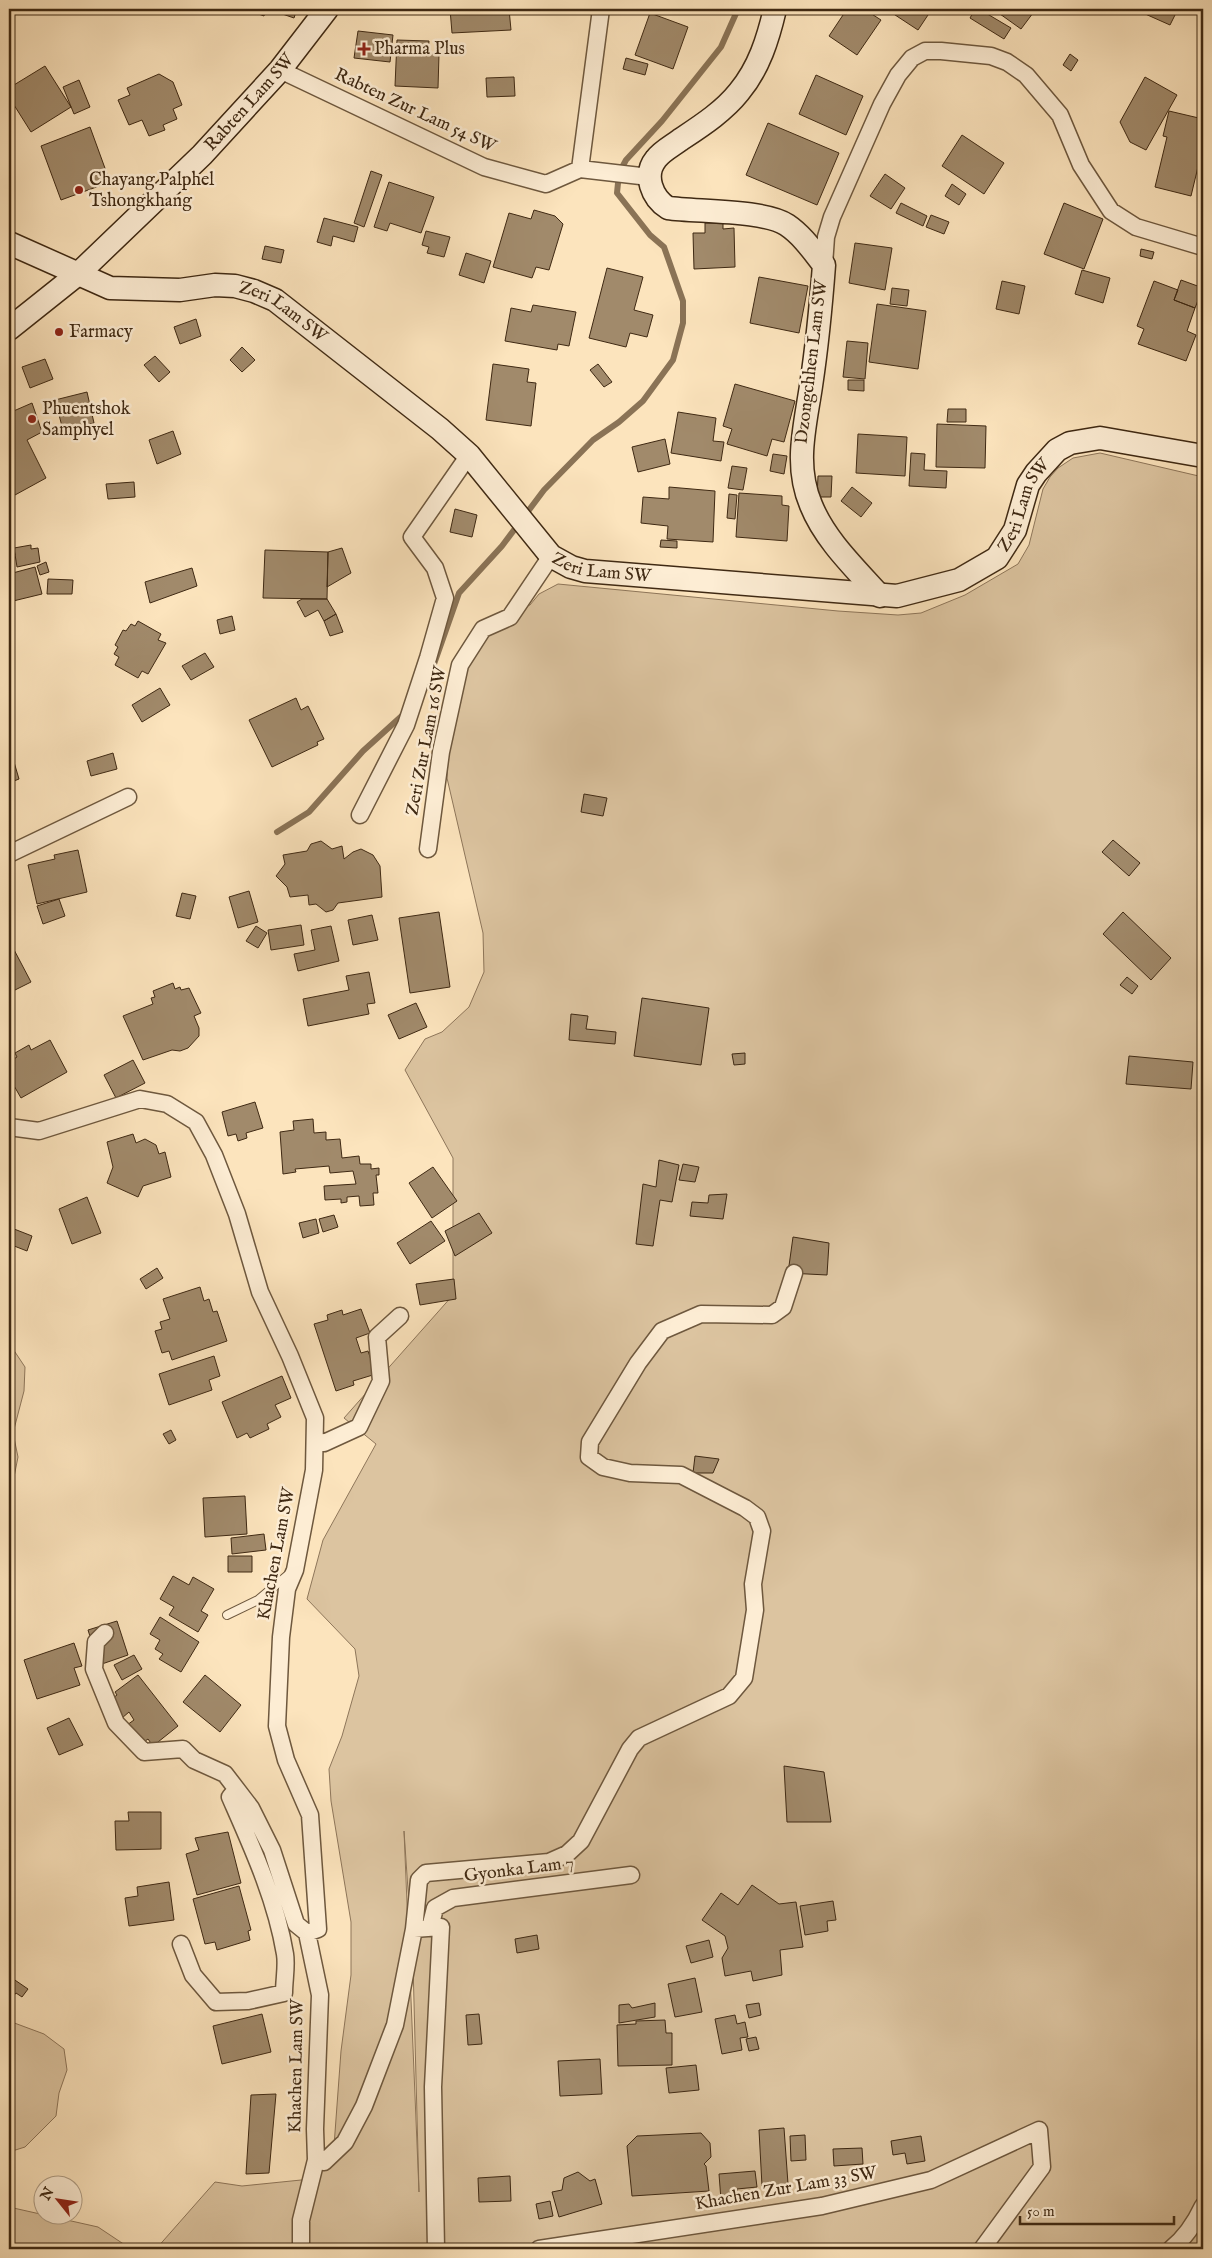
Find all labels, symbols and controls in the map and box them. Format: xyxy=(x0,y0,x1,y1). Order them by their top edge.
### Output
place label: Pharma Plus xyxy=(374,38,465,61)
marker: Pharma Plus xyxy=(358,43,370,55)
street label: Rabten Lam SW xyxy=(200,49,300,156)
street label: Rabten Zur Lam 54 SW xyxy=(331,63,500,159)
place label: Chayang Palphel Tshongkhang xyxy=(89,169,214,213)
marker: Chayang Palphel Tshongkhang xyxy=(73,184,85,196)
street label: Zeri Lam SW xyxy=(236,276,332,348)
street label: Dzongchhen Lam SW xyxy=(791,278,834,445)
place label: Farmacy xyxy=(69,321,133,344)
marker: Farmacy xyxy=(53,326,65,338)
place label: Phuentshok Samphyel xyxy=(42,398,131,442)
marker: Phuentshok Samphyel xyxy=(26,413,38,425)
street label: Zeri Lam SW xyxy=(992,453,1056,557)
street label: Zeri Lam SW xyxy=(548,547,653,588)
street label: Zeri Zur Lam 16 SW xyxy=(401,663,453,818)
street label: Khachen Lam SW xyxy=(253,1485,301,1622)
street label: Gyonka Lam 7 xyxy=(463,1852,575,1888)
street label: Khachen Lam SW xyxy=(284,1998,310,2133)
street label: Khachen Zur Lam 33 SW xyxy=(693,2162,879,2216)
north arrow xyxy=(32,2176,82,2226)
text: N xyxy=(36,2184,58,2205)
scale bar xyxy=(1020,2193,1173,2225)
text: 50 m xyxy=(1027,2202,1055,2221)

